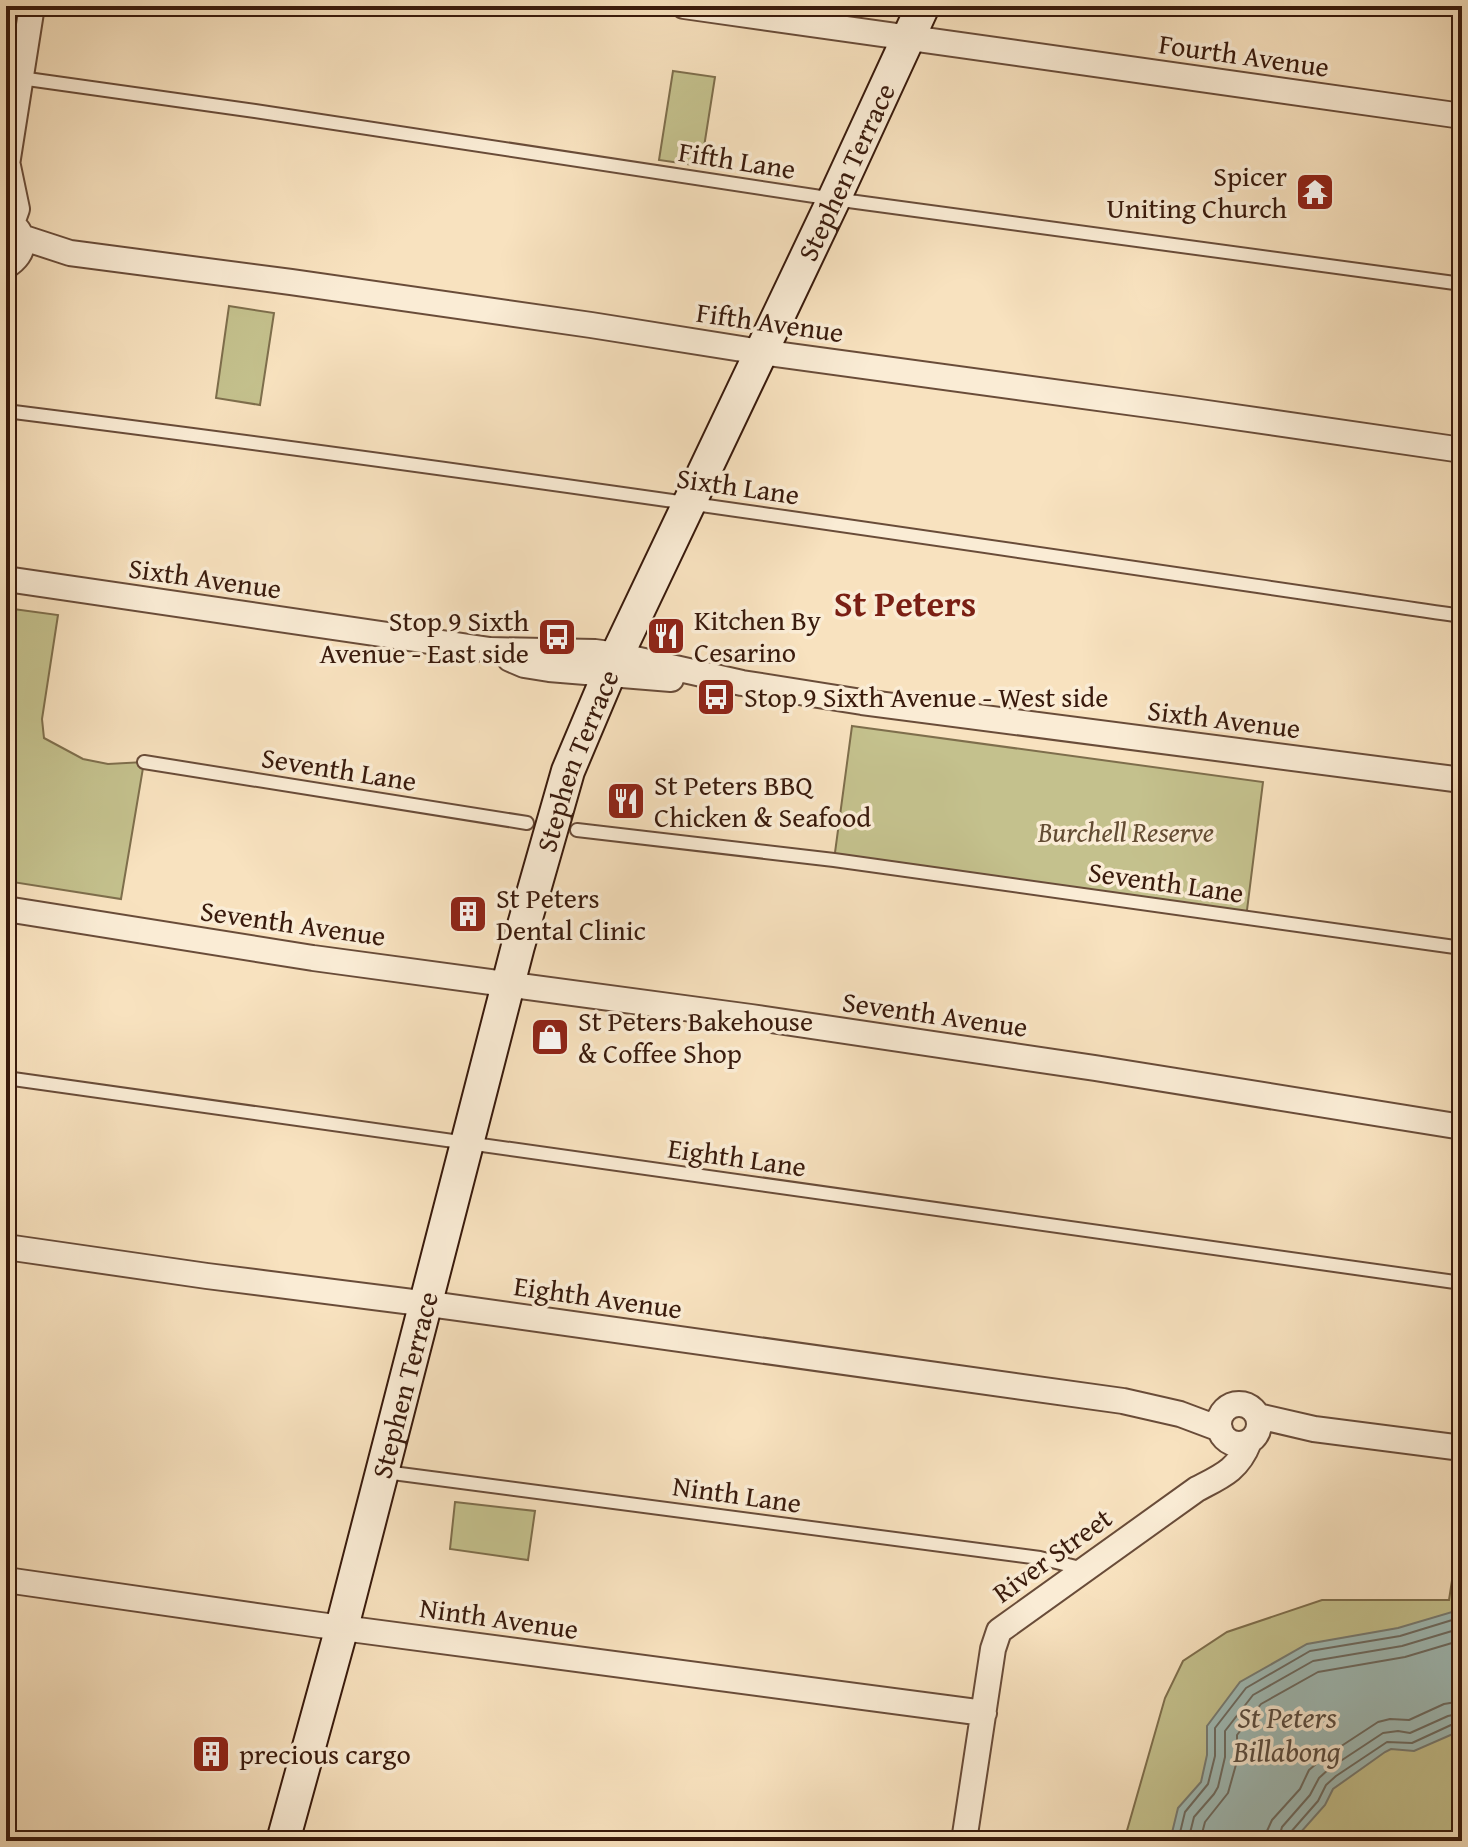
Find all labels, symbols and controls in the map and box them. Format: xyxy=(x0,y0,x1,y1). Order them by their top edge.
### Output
street label: Fourth Avenue xyxy=(1156,22,1332,87)
street label: Stephen Terrace xyxy=(787,76,905,267)
street label: Fifth Lane xyxy=(676,130,799,189)
place label: Spicer Uniting Church xyxy=(1106,155,1287,228)
temple icon: Spicer Uniting Church xyxy=(1294,171,1336,213)
street label: Fifth Avenue xyxy=(694,291,846,352)
street label: Sixth Lane xyxy=(674,457,802,514)
street label: Sixth Avenue xyxy=(126,547,284,608)
district label: St Peters xyxy=(834,576,976,629)
place label: Kitchen By Cesarino xyxy=(694,599,821,672)
place label: Stop 9 Sixth Avenue - East side xyxy=(319,600,529,673)
restaurant icon: Kitchen By Cesarino xyxy=(645,615,687,657)
bus stop icon: Stop 9 Sixth Avenue - East side xyxy=(536,616,578,658)
street label: Stephen Terrace xyxy=(525,663,629,857)
bus stop icon: Stop 9 Sixth Avenue - West side xyxy=(695,676,737,718)
place label: Stop 9 Sixth Avenue - West side xyxy=(744,676,1108,717)
street label: Sixth Avenue xyxy=(1145,689,1303,748)
street label: Seventh Lane xyxy=(259,736,420,801)
place label: St Peters BBQ Chicken & Seafood xyxy=(654,764,871,837)
restaurant icon: St Peters BBQ Chicken & Seafood xyxy=(605,780,647,822)
park label: Burchell Reserve xyxy=(1037,811,1214,852)
street label: Seventh Lane xyxy=(1086,850,1246,913)
place label: St Peters Dental Clinic xyxy=(496,877,646,950)
street label: Seventh Avenue xyxy=(198,889,388,956)
building icon: St Peters Dental Clinic xyxy=(447,893,489,935)
street label: Seventh Avenue xyxy=(840,980,1030,1047)
place label: St Peters Bakehouse & Coffee Shop xyxy=(578,1000,813,1073)
shop icon: St Peters Bakehouse & Coffee Shop xyxy=(529,1016,571,1058)
street label: Eighth Lane xyxy=(665,1127,809,1186)
street label: Eighth Avenue xyxy=(511,1264,685,1329)
street label: Stephen Terrace xyxy=(360,1287,448,1483)
street label: Ninth Lane xyxy=(670,1464,804,1523)
street label: River Street xyxy=(983,1497,1120,1612)
street label: Ninth Avenue xyxy=(417,1586,581,1649)
water label: St Peters Billabong xyxy=(1232,1695,1341,1773)
building icon: precious cargo xyxy=(190,1733,232,1775)
place label: precious cargo xyxy=(239,1733,411,1774)

